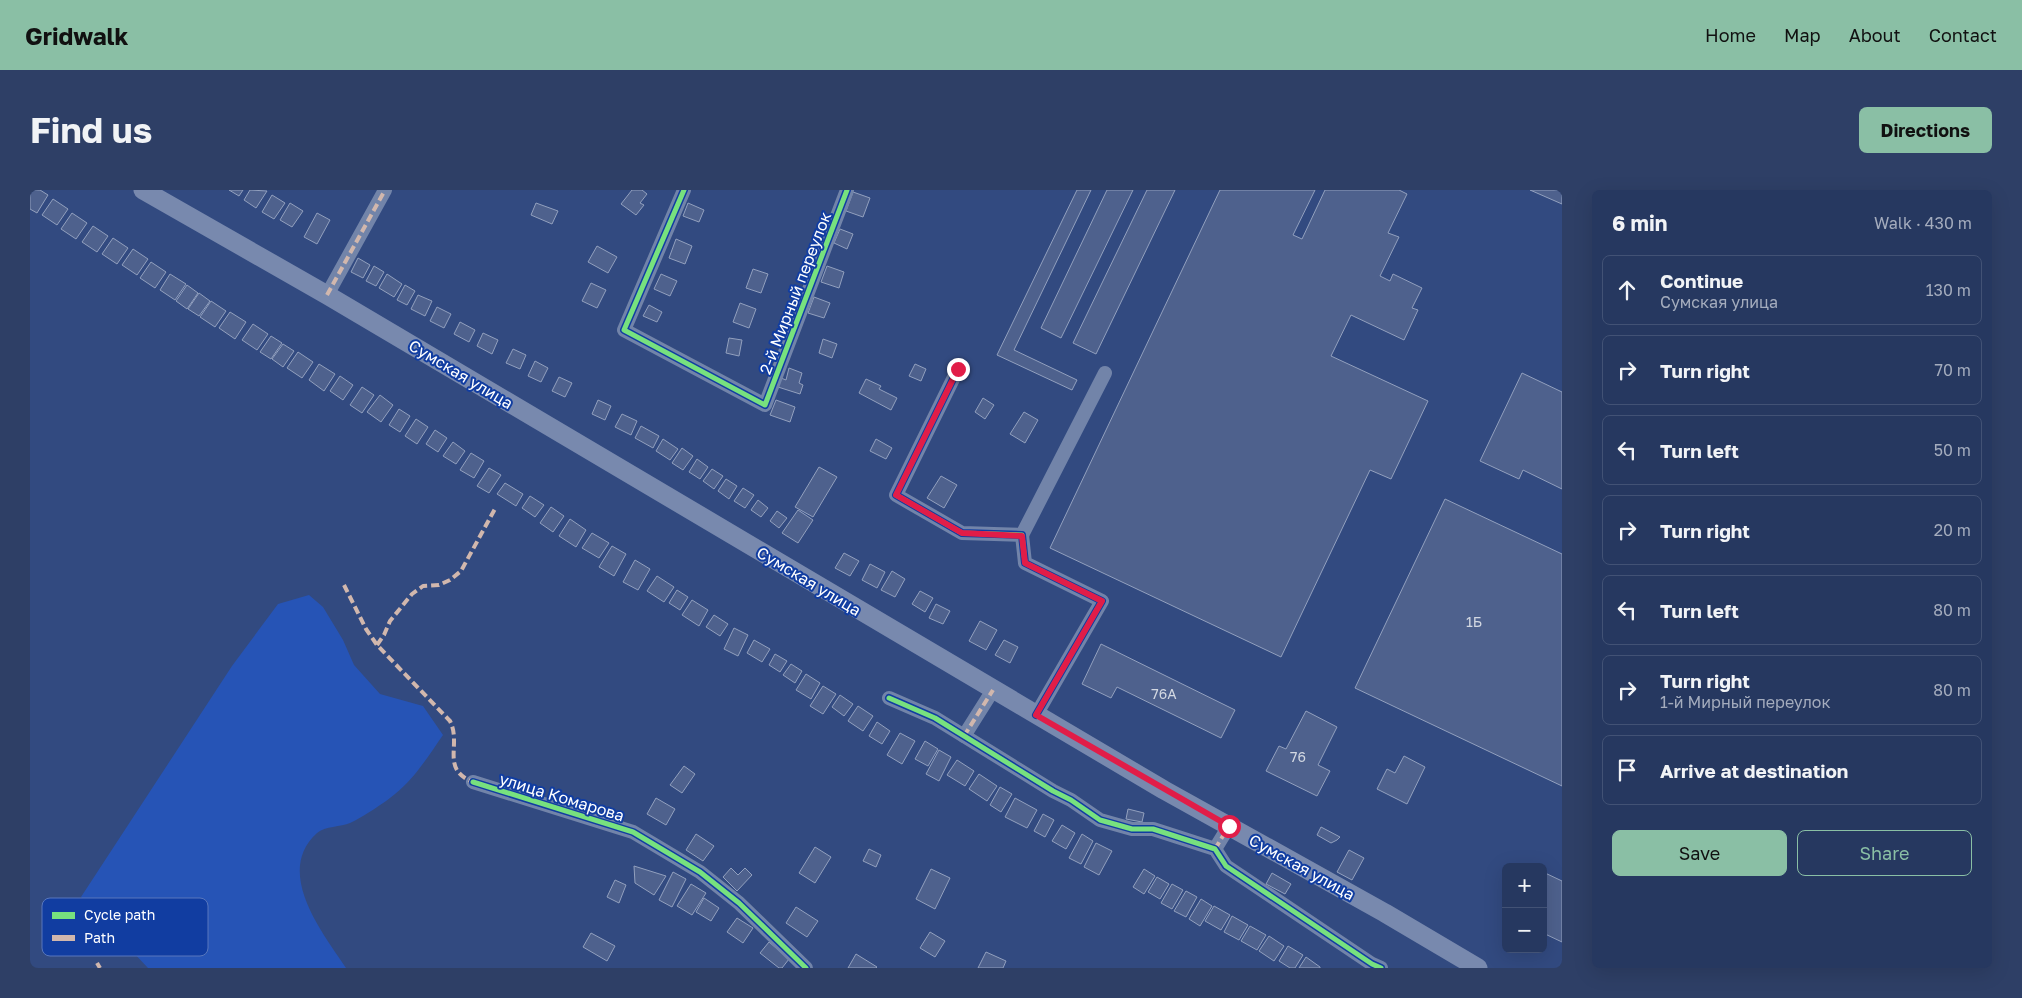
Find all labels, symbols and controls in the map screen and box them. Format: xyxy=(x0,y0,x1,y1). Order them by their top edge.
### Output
text: Gridwalk xyxy=(25,21,129,50)
text: Home xyxy=(1705,24,1756,46)
text: Map xyxy=(1784,24,1821,46)
text: About xyxy=(1849,24,1901,46)
text: Contact xyxy=(1929,24,1997,46)
button: Directions xyxy=(1859,107,1992,153)
text: Find us xyxy=(30,109,152,151)
street label: 2-й Мирный переулок xyxy=(755,209,835,377)
text: 6 min xyxy=(1612,210,1667,236)
text: Walk · 430 m xyxy=(1874,213,1972,233)
text: Continue xyxy=(1660,269,1743,292)
icon: ahead xyxy=(1613,276,1641,304)
text: 130 m xyxy=(1926,280,1971,300)
text: Сумская улица xyxy=(1660,292,1778,312)
street label: Сумская улица xyxy=(405,335,517,413)
icon: right xyxy=(1613,356,1641,384)
route end xyxy=(947,358,970,381)
text: Turn right xyxy=(1660,359,1750,382)
text: 70 m xyxy=(1934,360,1971,380)
icon: left xyxy=(1613,436,1641,464)
text: Turn left xyxy=(1660,439,1739,462)
text: 50 m xyxy=(1934,440,1971,460)
icon: right xyxy=(1613,516,1641,544)
text: Turn right xyxy=(1660,519,1750,542)
text: 20 m xyxy=(1934,520,1971,540)
street label: Сумская улица xyxy=(753,542,865,620)
icon: left xyxy=(1613,596,1641,624)
text: Turn left xyxy=(1660,599,1739,622)
text: 80 m xyxy=(1933,600,1971,620)
house number: 1Б xyxy=(1466,613,1482,630)
text: Turn right xyxy=(1660,669,1750,692)
icon: right xyxy=(1613,676,1641,704)
text: 80 m xyxy=(1933,680,1971,700)
house number: 76А xyxy=(1151,685,1177,702)
text: 1-й Мирный переулок xyxy=(1660,692,1831,712)
house number: 76 xyxy=(1290,748,1306,765)
icon: arrive xyxy=(1613,756,1641,784)
text: Arrive at destination xyxy=(1660,759,1848,782)
street label: улица Комарова xyxy=(497,769,627,825)
route start xyxy=(1218,815,1241,838)
street label: Сумская улица xyxy=(1245,830,1359,904)
button: Save xyxy=(1612,830,1787,876)
button: Share xyxy=(1797,830,1972,876)
map controls xyxy=(1502,863,1547,953)
button: + xyxy=(1502,863,1547,908)
legend xyxy=(42,898,208,956)
text: Cycle path xyxy=(84,906,155,923)
button: − xyxy=(1502,908,1547,953)
text: Path xyxy=(84,929,115,946)

